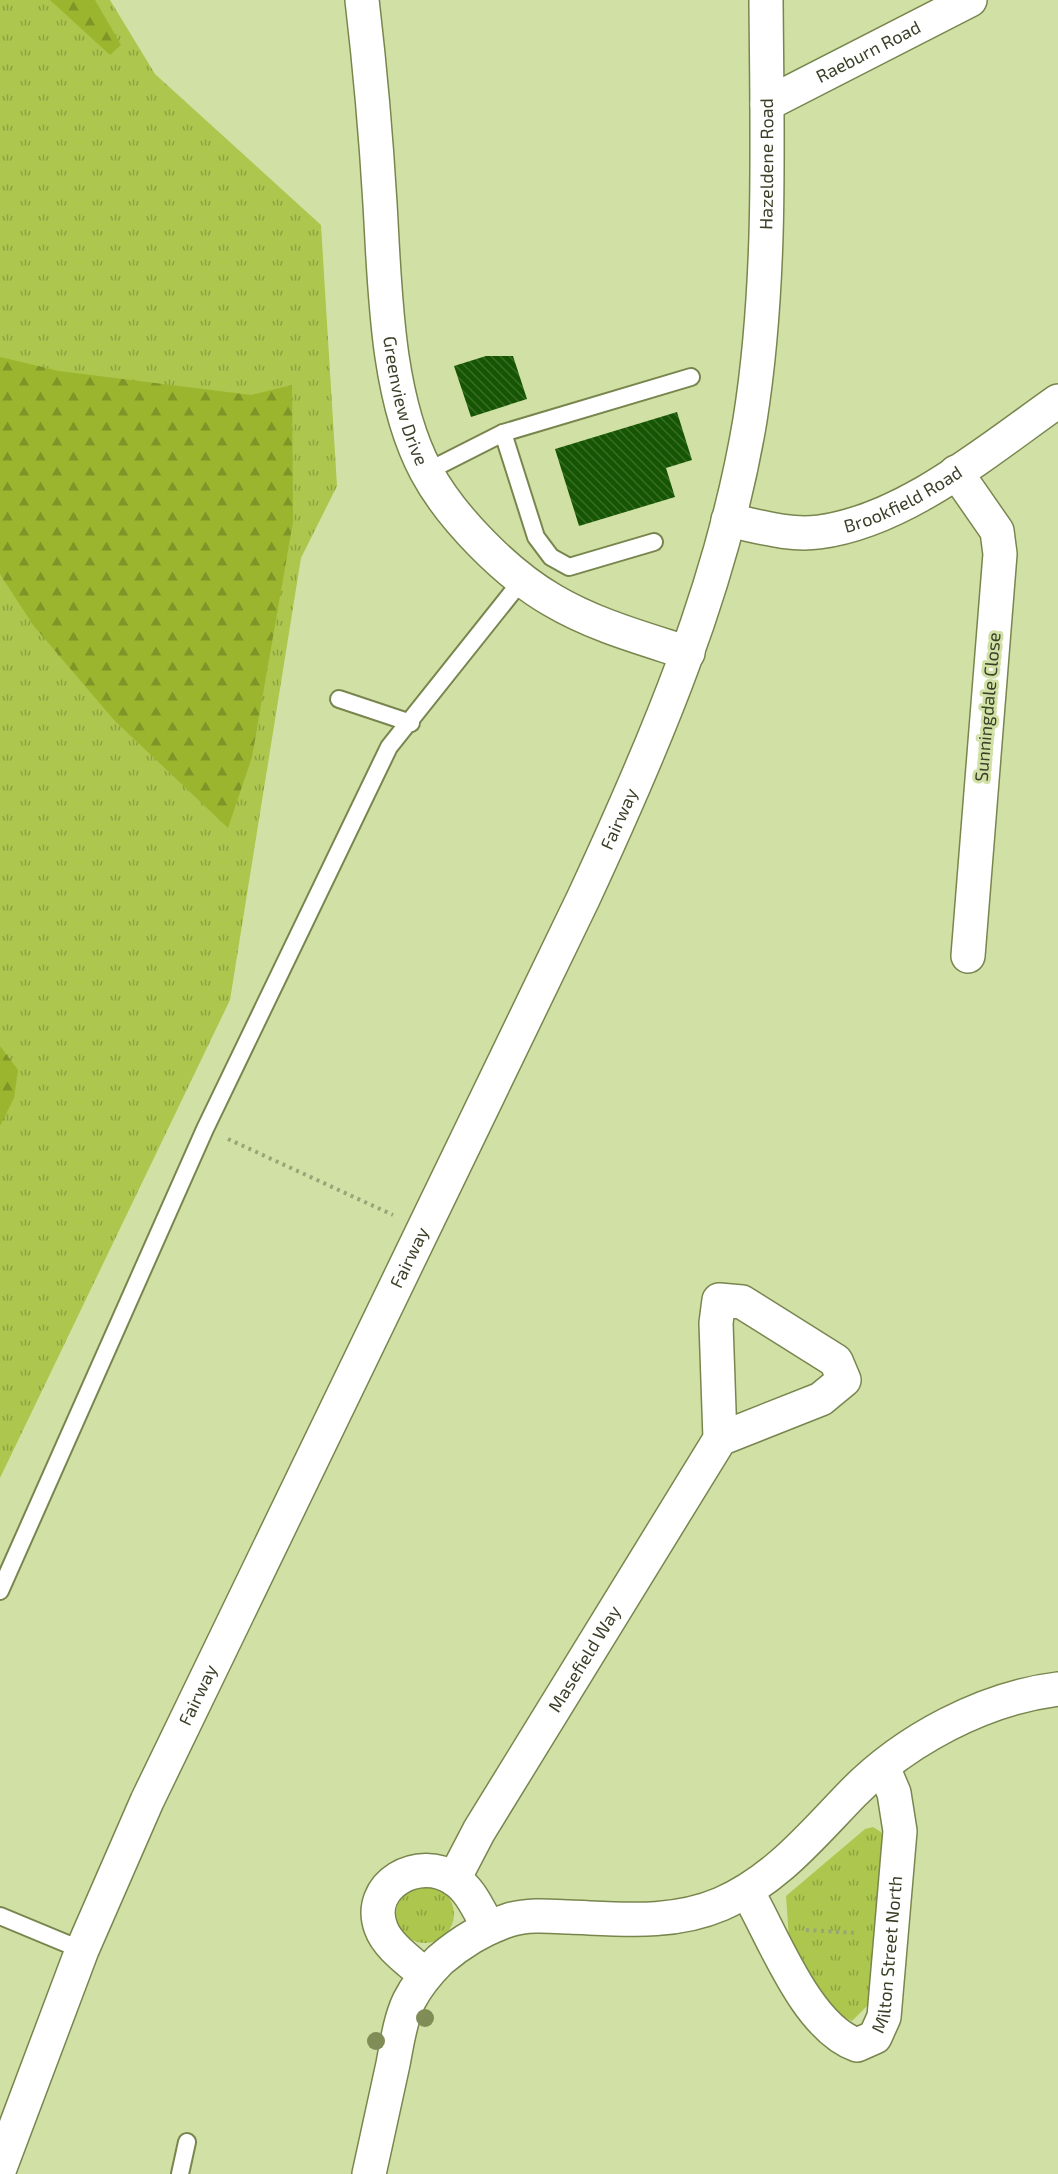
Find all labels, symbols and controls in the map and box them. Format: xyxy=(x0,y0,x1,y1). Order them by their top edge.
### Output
street label: Raeburn Road xyxy=(812,15,924,87)
street label: Hazeldene Road xyxy=(754,98,777,230)
street label: Greenview Drive xyxy=(379,335,434,469)
street label: Brookfield Road xyxy=(841,460,966,537)
street label: Sunningdale Close xyxy=(970,631,1004,783)
street label: Fairway xyxy=(595,784,642,853)
street label: Fairway xyxy=(385,1223,433,1291)
street label: Masefield Way xyxy=(543,1601,625,1716)
street label: Fairway xyxy=(173,1660,222,1729)
street label: Milton Street North xyxy=(866,1875,906,2037)

